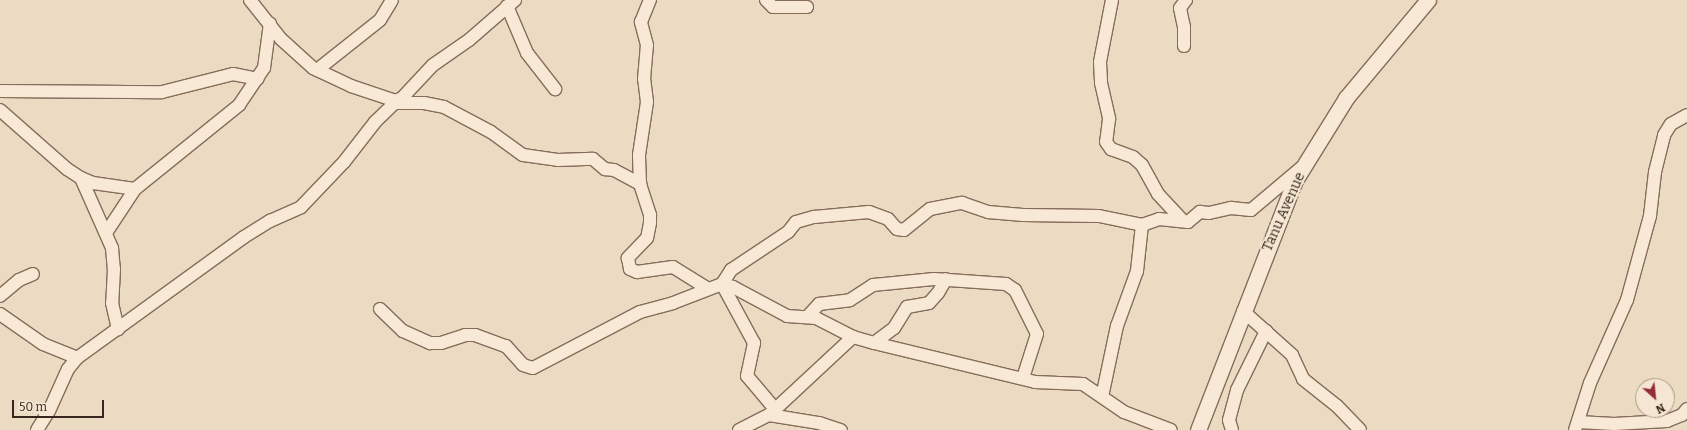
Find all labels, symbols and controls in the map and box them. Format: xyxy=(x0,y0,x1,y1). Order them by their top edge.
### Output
street label: Tanu Avenue xyxy=(1259,170,1309,254)
north arrow xyxy=(1635,378,1675,418)
scale bar xyxy=(14,392,106,418)
text: 50 m xyxy=(19,400,47,414)
text: N xyxy=(1653,401,1667,416)

